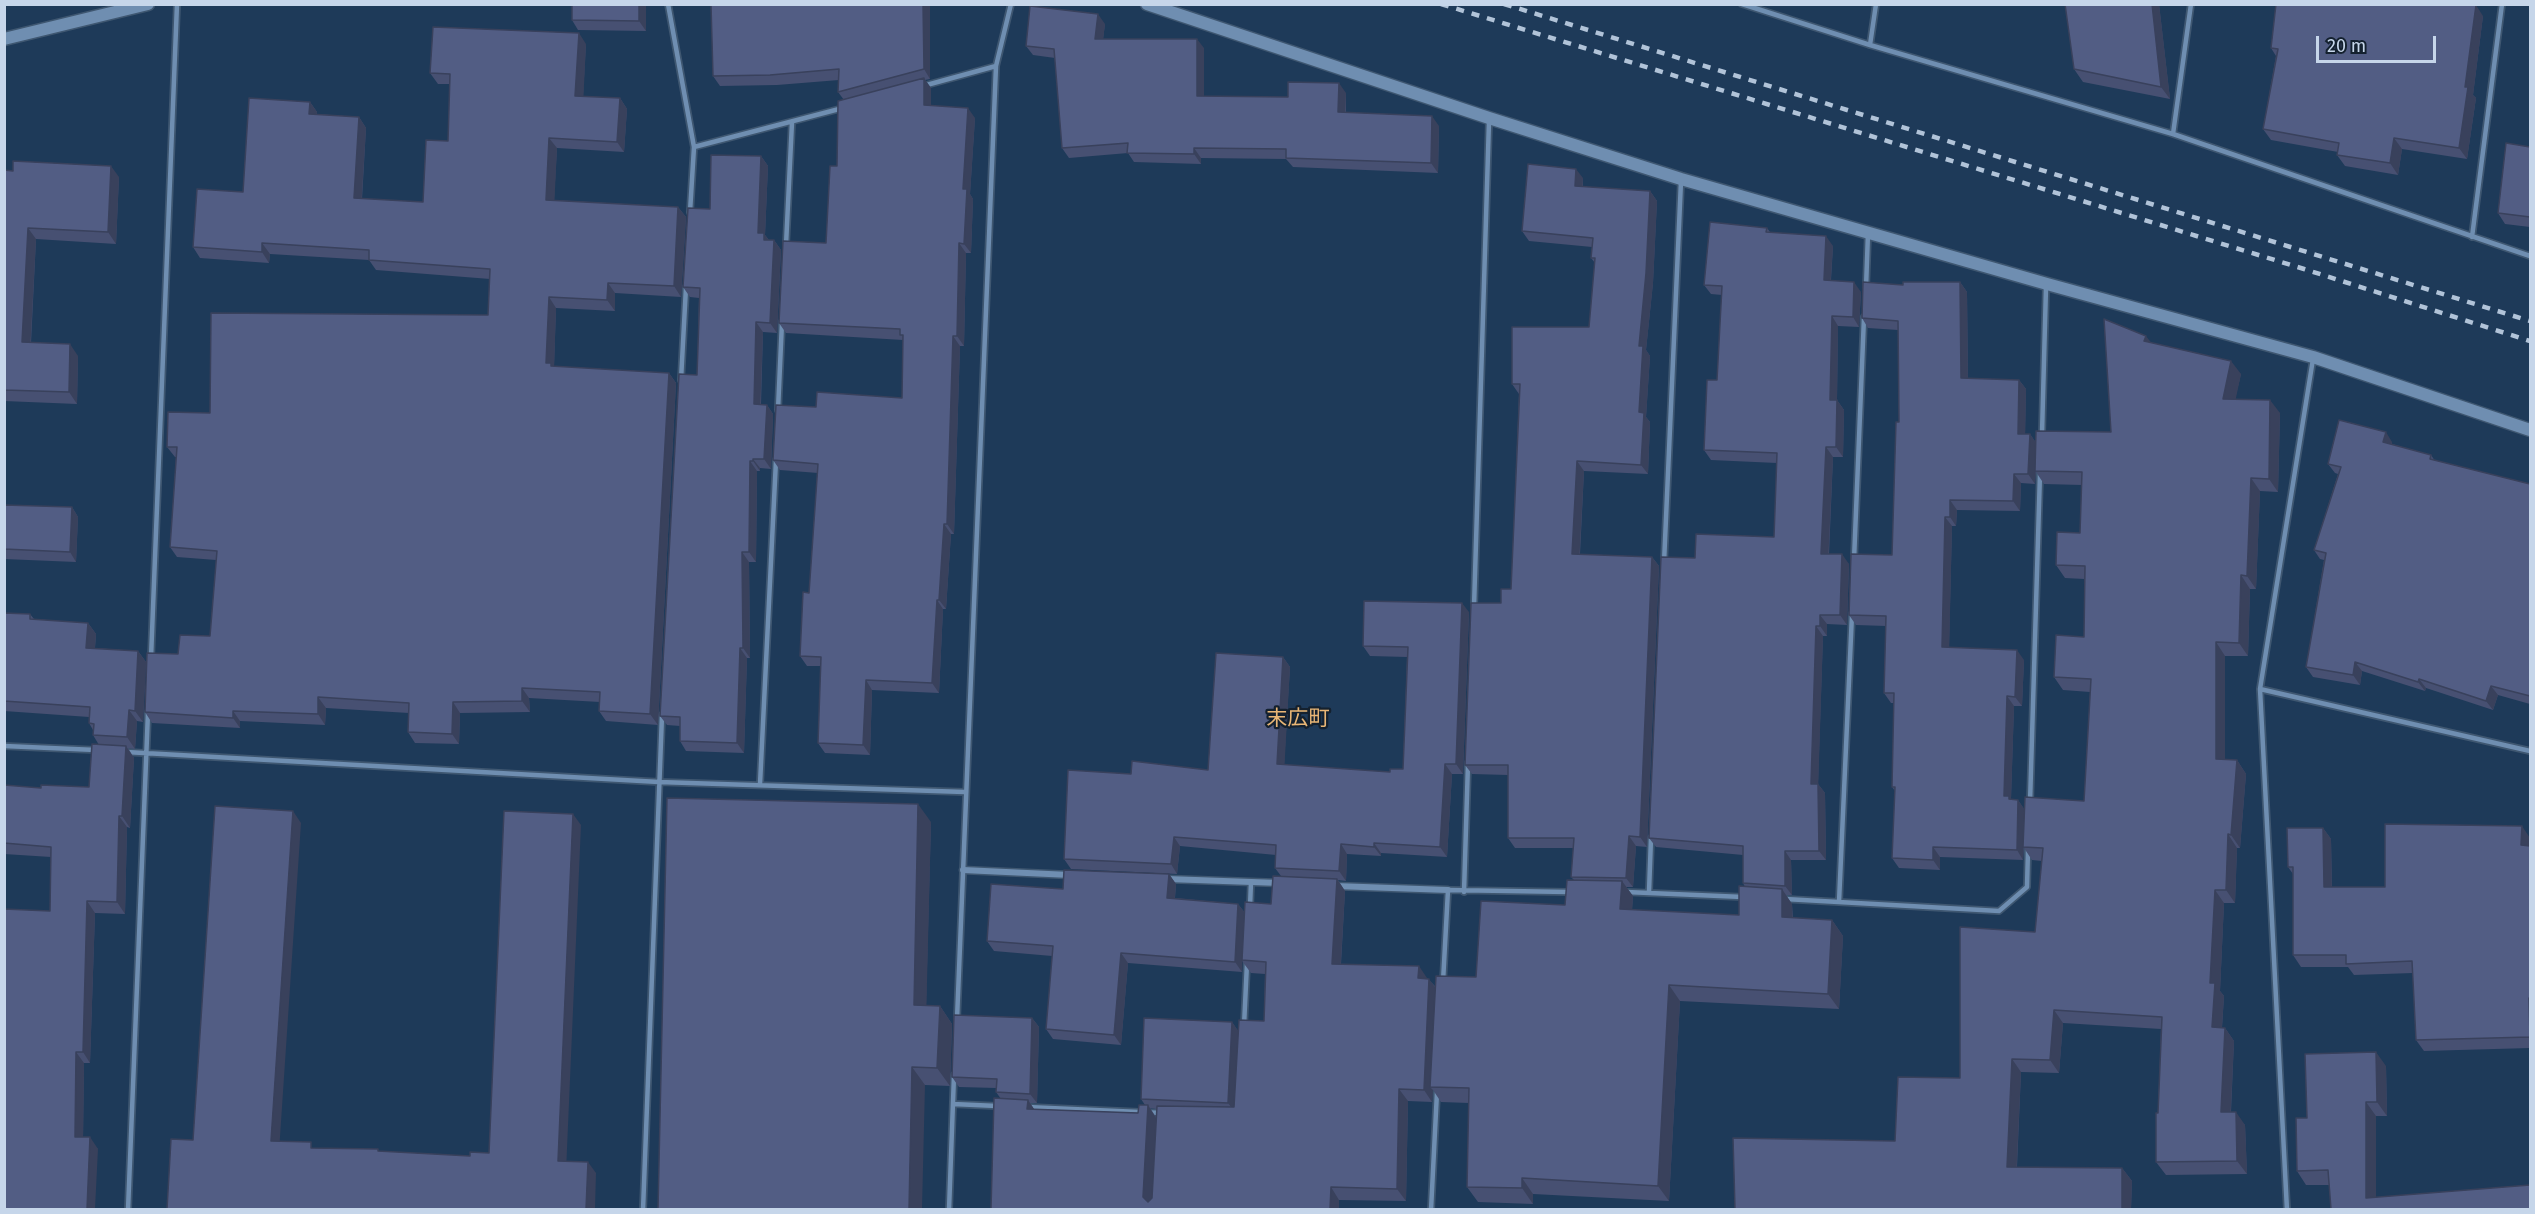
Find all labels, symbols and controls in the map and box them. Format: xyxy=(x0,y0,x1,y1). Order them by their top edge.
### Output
scale bar xyxy=(2319,24,2439,62)
text: 20 m xyxy=(2327,35,2366,57)
district label: 末広町 xyxy=(1267,706,1329,732)

